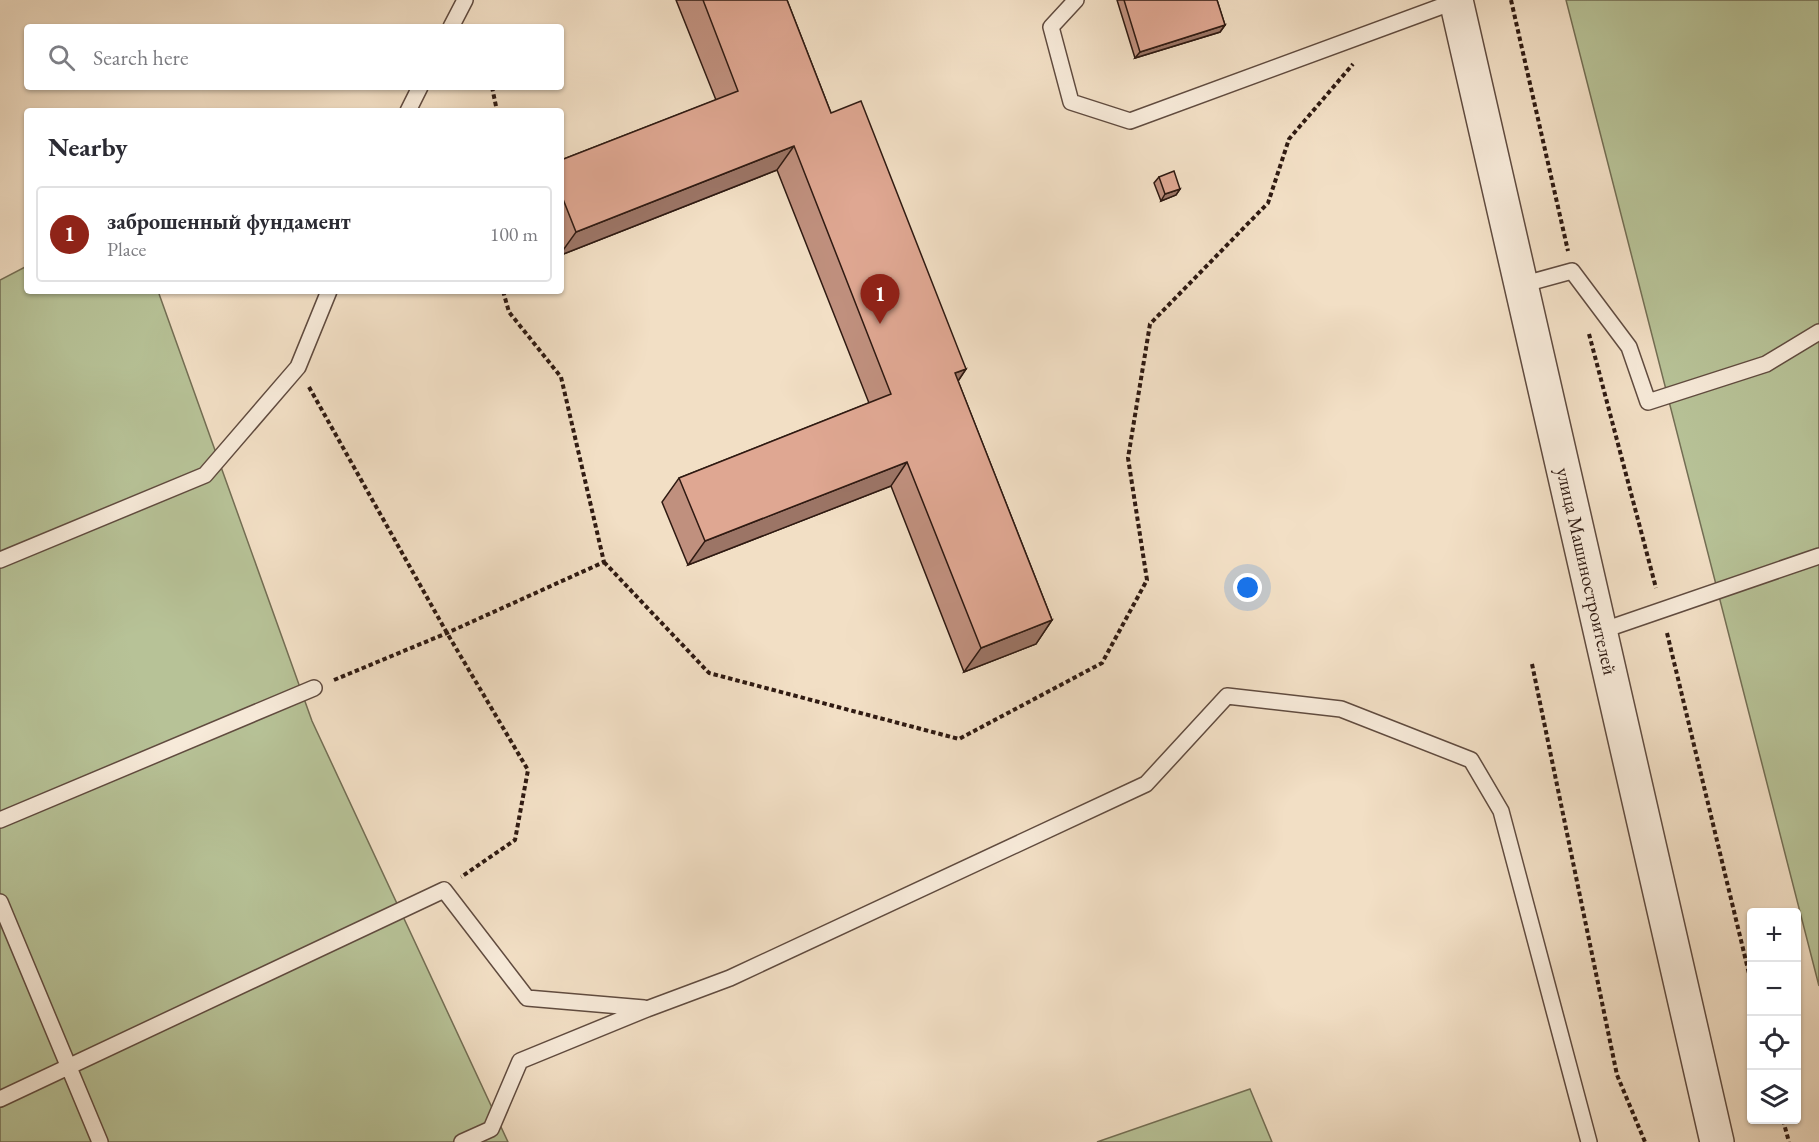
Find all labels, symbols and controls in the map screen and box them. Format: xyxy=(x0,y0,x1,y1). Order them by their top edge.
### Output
search box xyxy=(24,24,564,90)
icon: search xyxy=(45,41,78,74)
text: Search here xyxy=(93,43,188,72)
text: Nearby xyxy=(48,130,128,164)
text: заброшенный фундамент xyxy=(107,207,351,236)
text: 1 xyxy=(64,221,75,247)
text: 100 m xyxy=(490,221,538,247)
text: Place xyxy=(107,236,146,262)
pin: 1 xyxy=(860,274,900,324)
street label: улица Машиностроителей xyxy=(1550,465,1624,678)
your location xyxy=(1233,573,1262,602)
map controls xyxy=(1747,908,1801,1124)
button: + xyxy=(1747,908,1801,962)
button: − xyxy=(1747,962,1801,1016)
button: locate xyxy=(1747,1016,1801,1070)
button: layers xyxy=(1747,1070,1801,1124)

